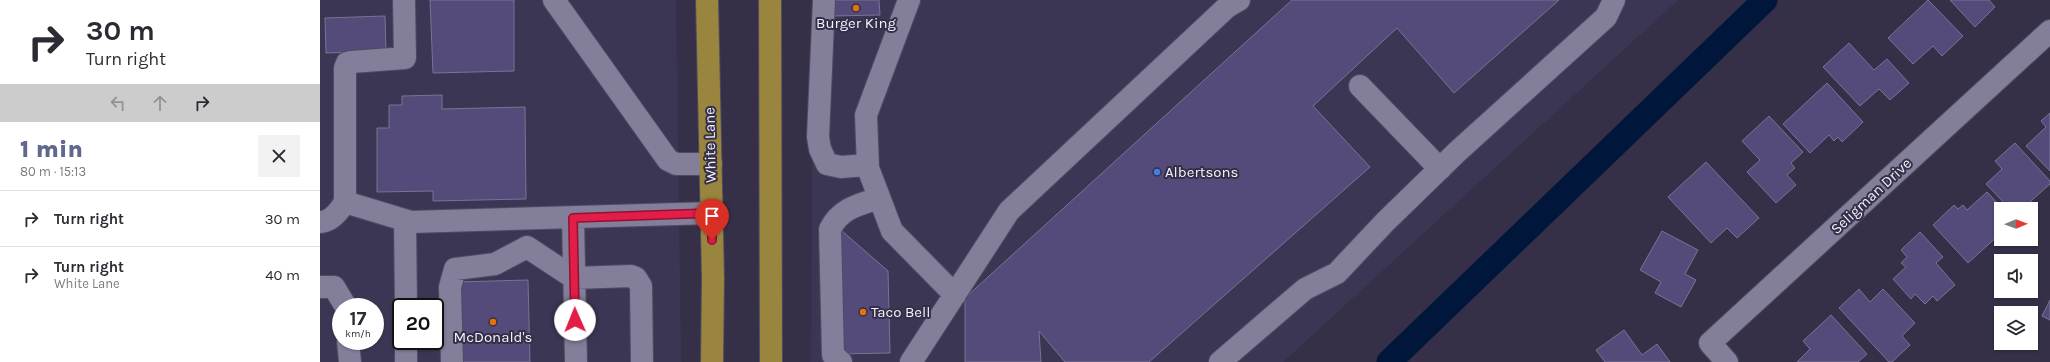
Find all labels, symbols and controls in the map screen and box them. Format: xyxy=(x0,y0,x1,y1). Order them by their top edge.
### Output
marker: Burger King xyxy=(851,3,861,13)
text: 30 m xyxy=(86,14,155,47)
place label: Burger King xyxy=(816,14,896,32)
icon: right xyxy=(20,16,72,68)
text: Turn right xyxy=(86,48,166,70)
icon: left xyxy=(107,92,129,114)
icon: ahead xyxy=(149,92,171,114)
icon: right xyxy=(191,92,213,114)
street label: White Lane xyxy=(700,107,720,183)
text: 1 min xyxy=(20,135,83,163)
button: close xyxy=(258,135,300,177)
street label: Seligman Drive xyxy=(1827,154,1915,238)
place label: Albertsons xyxy=(1165,163,1238,181)
text: 80 m · 15:13 xyxy=(20,164,86,179)
marker: Albertsons xyxy=(1152,167,1162,177)
pin xyxy=(695,199,729,240)
north arrow xyxy=(1994,202,2038,246)
map controls xyxy=(1994,202,2038,350)
icon: arrive xyxy=(701,205,723,227)
icon: right xyxy=(20,208,42,230)
text: Turn right xyxy=(54,210,124,228)
text: 30 m xyxy=(265,210,300,228)
button: sound xyxy=(1994,254,2038,298)
text: Turn right xyxy=(54,258,124,276)
icon: right xyxy=(20,264,42,286)
text: 40 m xyxy=(265,266,300,284)
text: White Lane xyxy=(54,276,120,291)
speed limit sign: 20 xyxy=(392,298,444,350)
position arrow xyxy=(554,299,596,341)
place label: Taco Bell xyxy=(871,303,930,321)
button: layers xyxy=(1994,306,2038,350)
text: 17 xyxy=(349,307,367,330)
marker: Taco Bell xyxy=(858,307,868,317)
marker: McDonald's xyxy=(488,317,498,327)
text: km/h xyxy=(345,328,371,340)
place label: McDonald's xyxy=(454,328,532,346)

